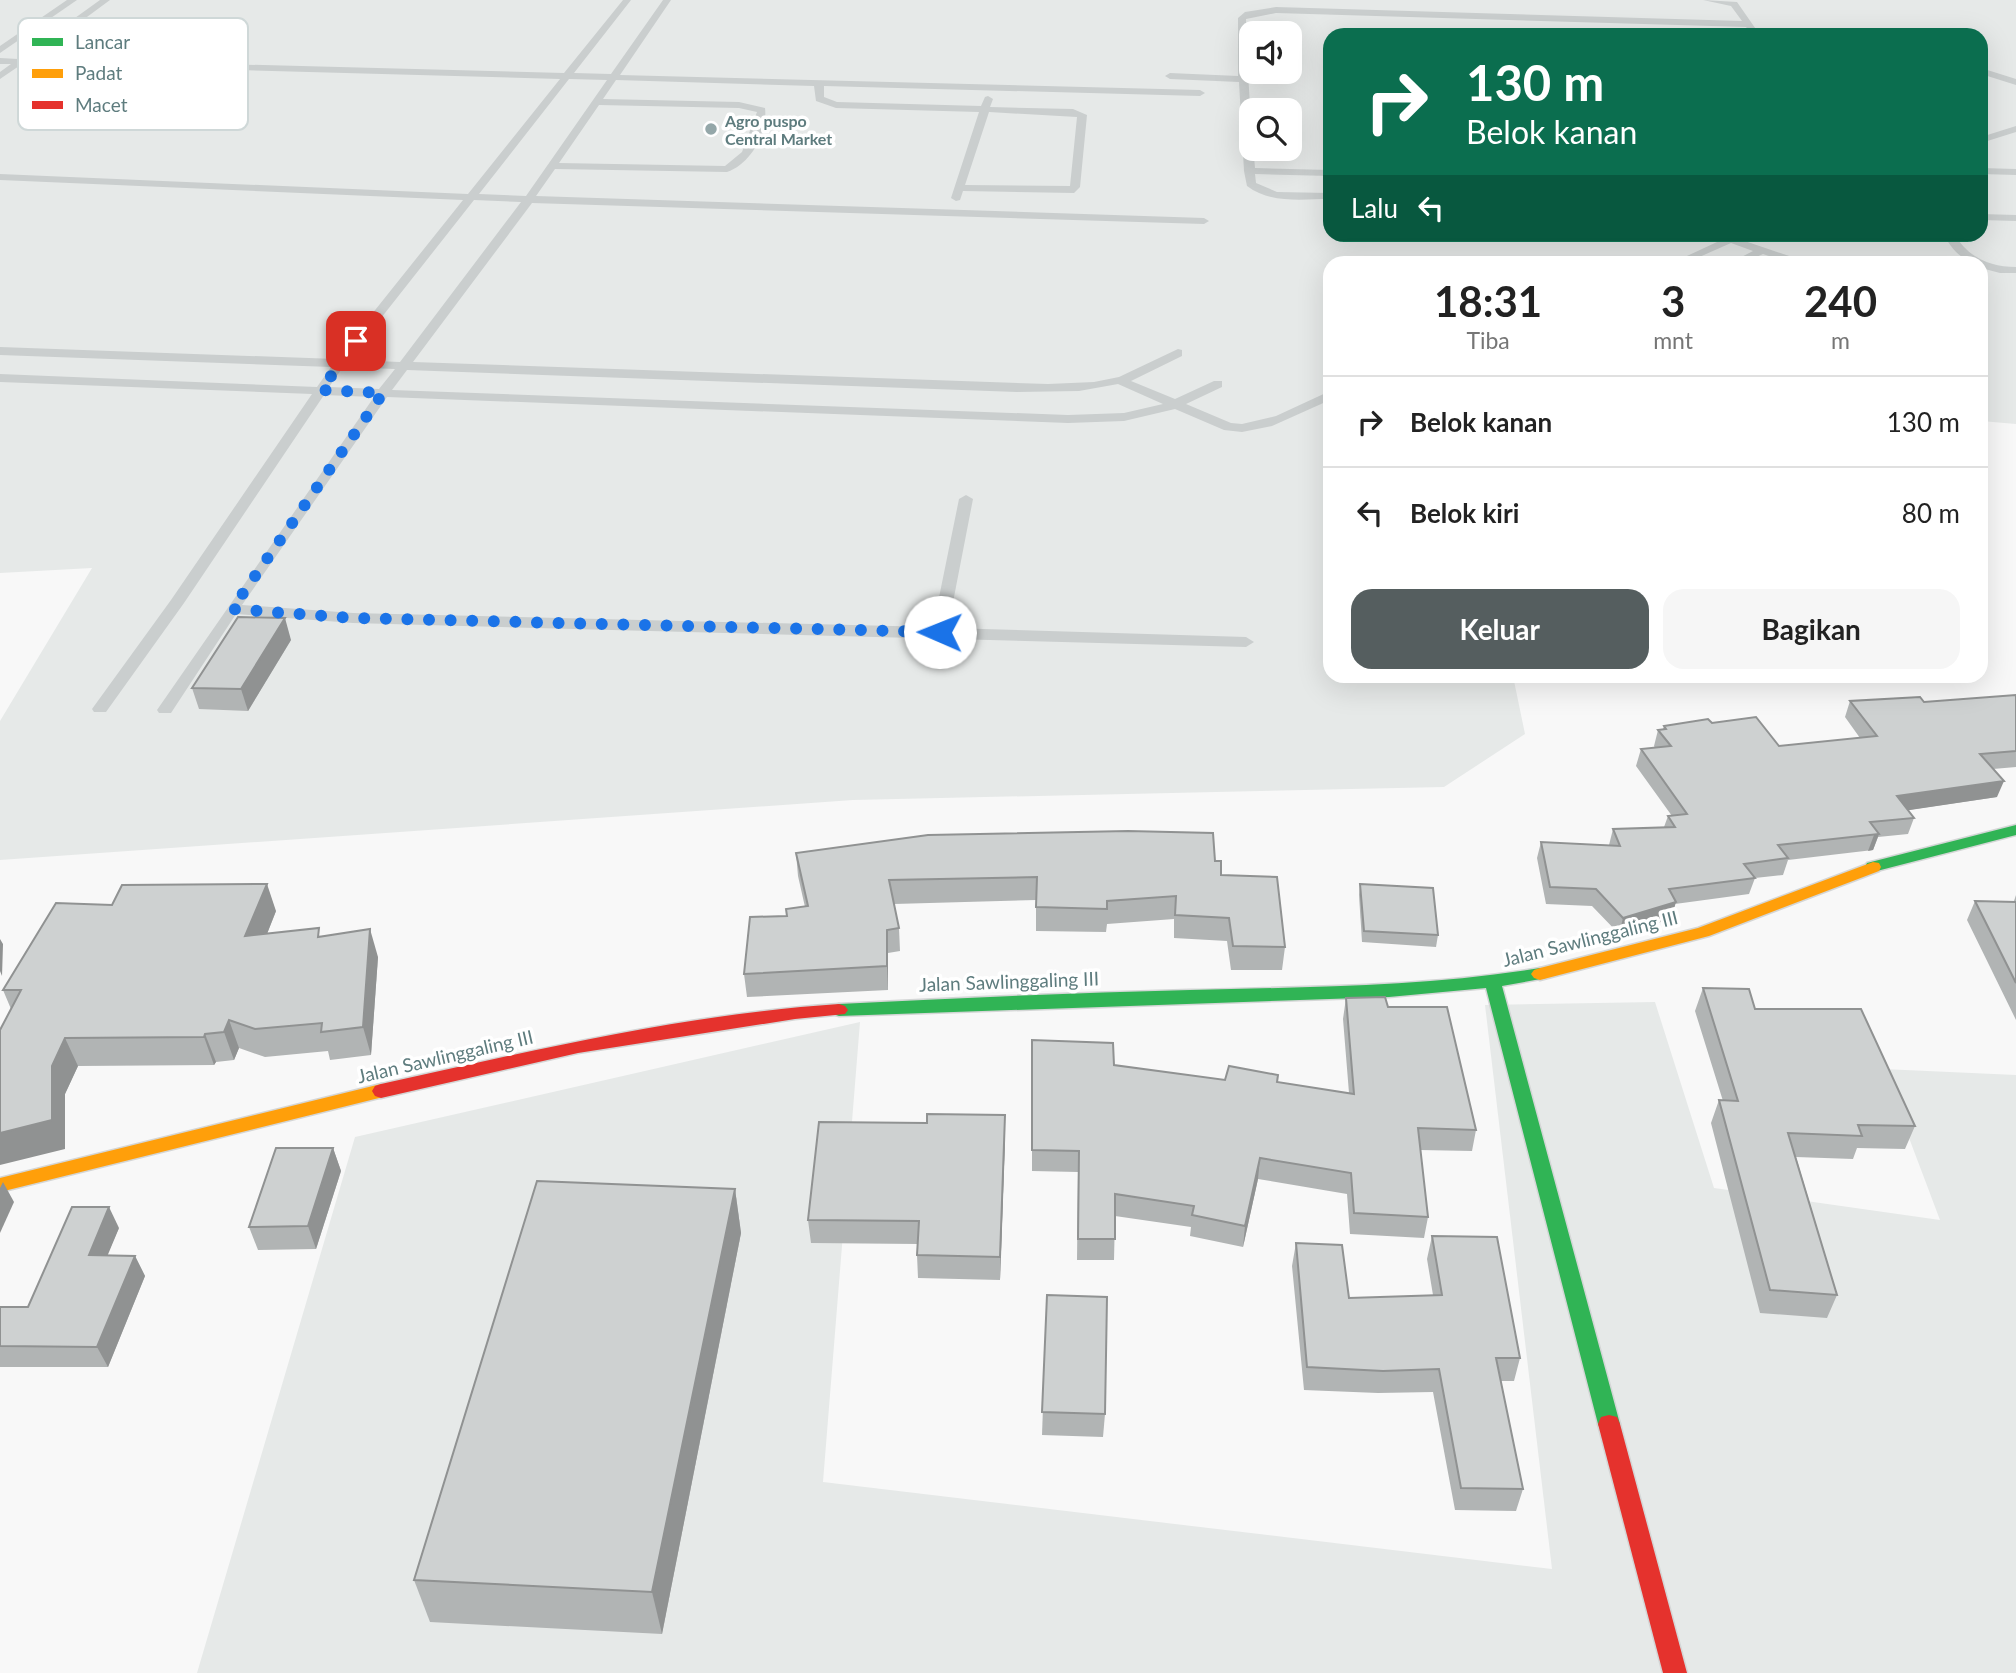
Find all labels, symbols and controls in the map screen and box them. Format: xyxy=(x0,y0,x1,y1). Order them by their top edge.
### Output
legend xyxy=(18,18,248,130)
map controls xyxy=(1239,21,1302,161)
button: sound xyxy=(1239,21,1302,84)
text: Lancar xyxy=(75,30,130,53)
text: 130 m xyxy=(1466,53,1604,111)
icon: right xyxy=(1351,56,1442,147)
text: Padat xyxy=(75,61,123,84)
text: Macet xyxy=(75,93,128,116)
button: search xyxy=(1239,98,1302,161)
place label: Agro puspo Central Market xyxy=(724,111,832,148)
text: Belok kanan xyxy=(1466,112,1637,151)
marker: Agro puspo Central Market xyxy=(703,121,719,137)
icon: left xyxy=(1412,189,1450,227)
text: Lalu xyxy=(1351,192,1398,224)
text: 18:31 xyxy=(1434,276,1542,326)
text: 3 xyxy=(1661,276,1685,326)
text: 240 xyxy=(1804,276,1877,326)
pin xyxy=(326,311,386,371)
icon: arrive xyxy=(337,322,375,360)
text: Tiba xyxy=(1466,326,1510,354)
text: mnt xyxy=(1653,326,1693,354)
text: m xyxy=(1831,326,1850,354)
icon: right xyxy=(1351,403,1389,441)
text: Belok kanan xyxy=(1410,406,1552,438)
text: 130 m xyxy=(1887,406,1960,438)
icon: left xyxy=(1351,494,1389,532)
text: Belok kiri xyxy=(1410,497,1519,529)
text: 80 m xyxy=(1902,497,1960,529)
button: Keluar xyxy=(1351,589,1649,669)
button: Bagikan xyxy=(1663,589,1960,669)
position arrow xyxy=(903,595,977,669)
street label: Jalan Sawlinggaling III xyxy=(1500,905,1680,971)
street label: Jalan Sawlinggaling III xyxy=(919,966,1099,996)
street label: Jalan Sawlinggaling III xyxy=(355,1025,535,1087)

